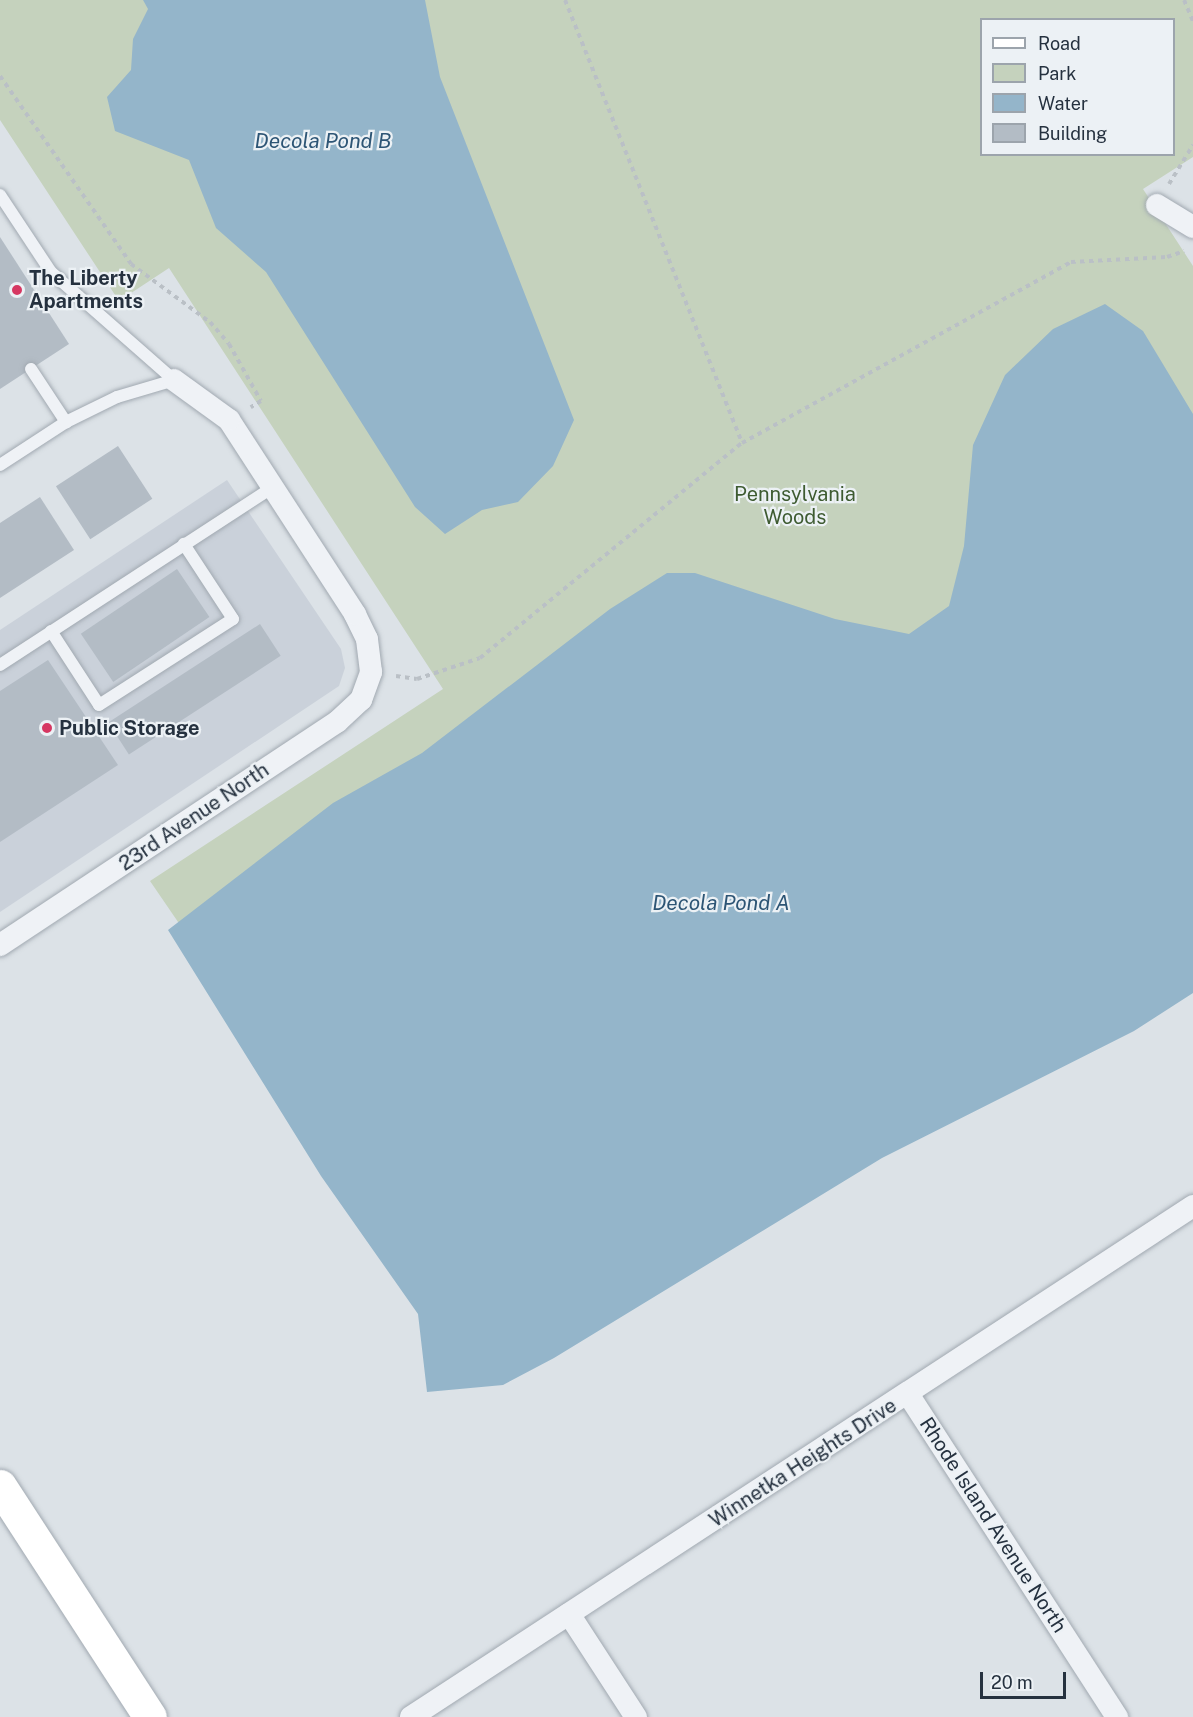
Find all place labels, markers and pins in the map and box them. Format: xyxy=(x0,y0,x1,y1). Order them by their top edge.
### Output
place label: The Liberty Apartments xyxy=(29,266,143,313)
marker: The Liberty Apartments xyxy=(10,283,24,297)
place label: Public Storage xyxy=(59,716,200,740)
marker: Public Storage xyxy=(40,721,54,735)

